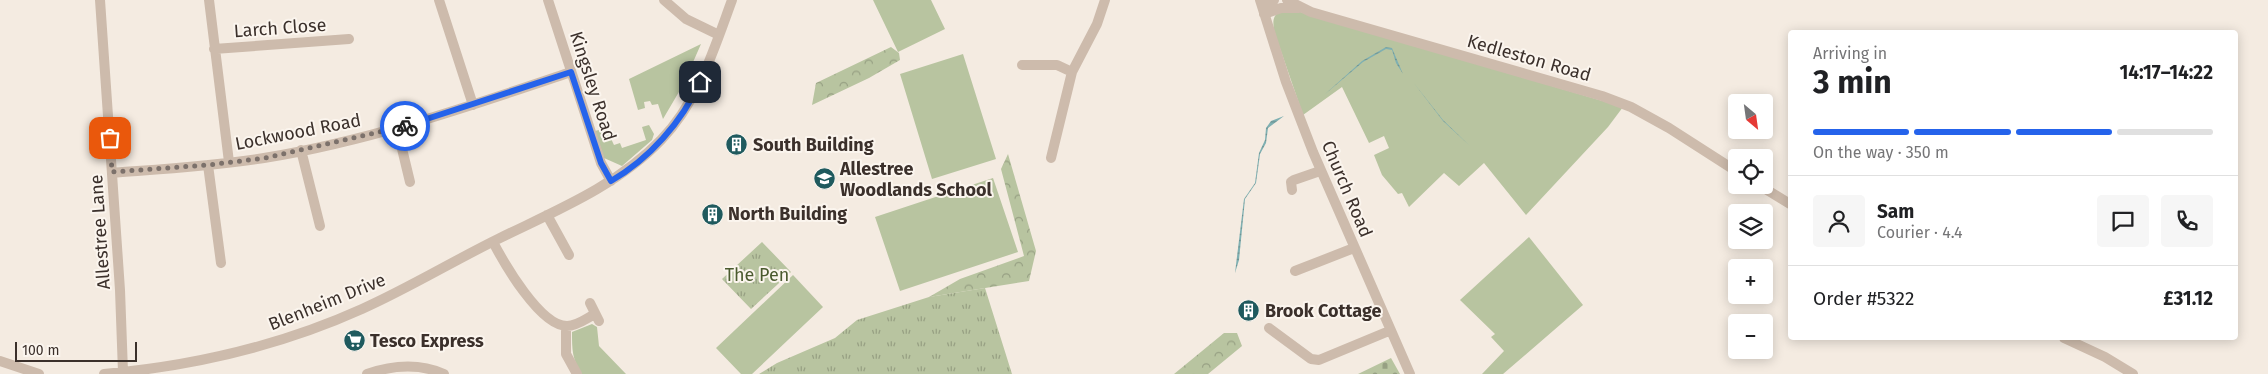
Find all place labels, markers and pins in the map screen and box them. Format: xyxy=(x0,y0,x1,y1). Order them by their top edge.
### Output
pin xyxy=(679,61,721,103)
pin xyxy=(89,117,131,159)
building icon: South Building xyxy=(725,133,749,157)
place label: South Building xyxy=(753,134,874,156)
place label: Allestree Woodlands School xyxy=(839,158,992,201)
school or university icon: Allestree Woodlands School xyxy=(812,167,836,191)
building icon: North Building xyxy=(700,202,724,226)
place label: North Building xyxy=(728,203,847,225)
building icon: Brook Cottage xyxy=(1237,299,1261,323)
place label: Brook Cottage xyxy=(1265,300,1381,322)
supermarket icon: Tesco Express xyxy=(342,329,366,353)
place label: Tesco Express xyxy=(370,330,484,352)

